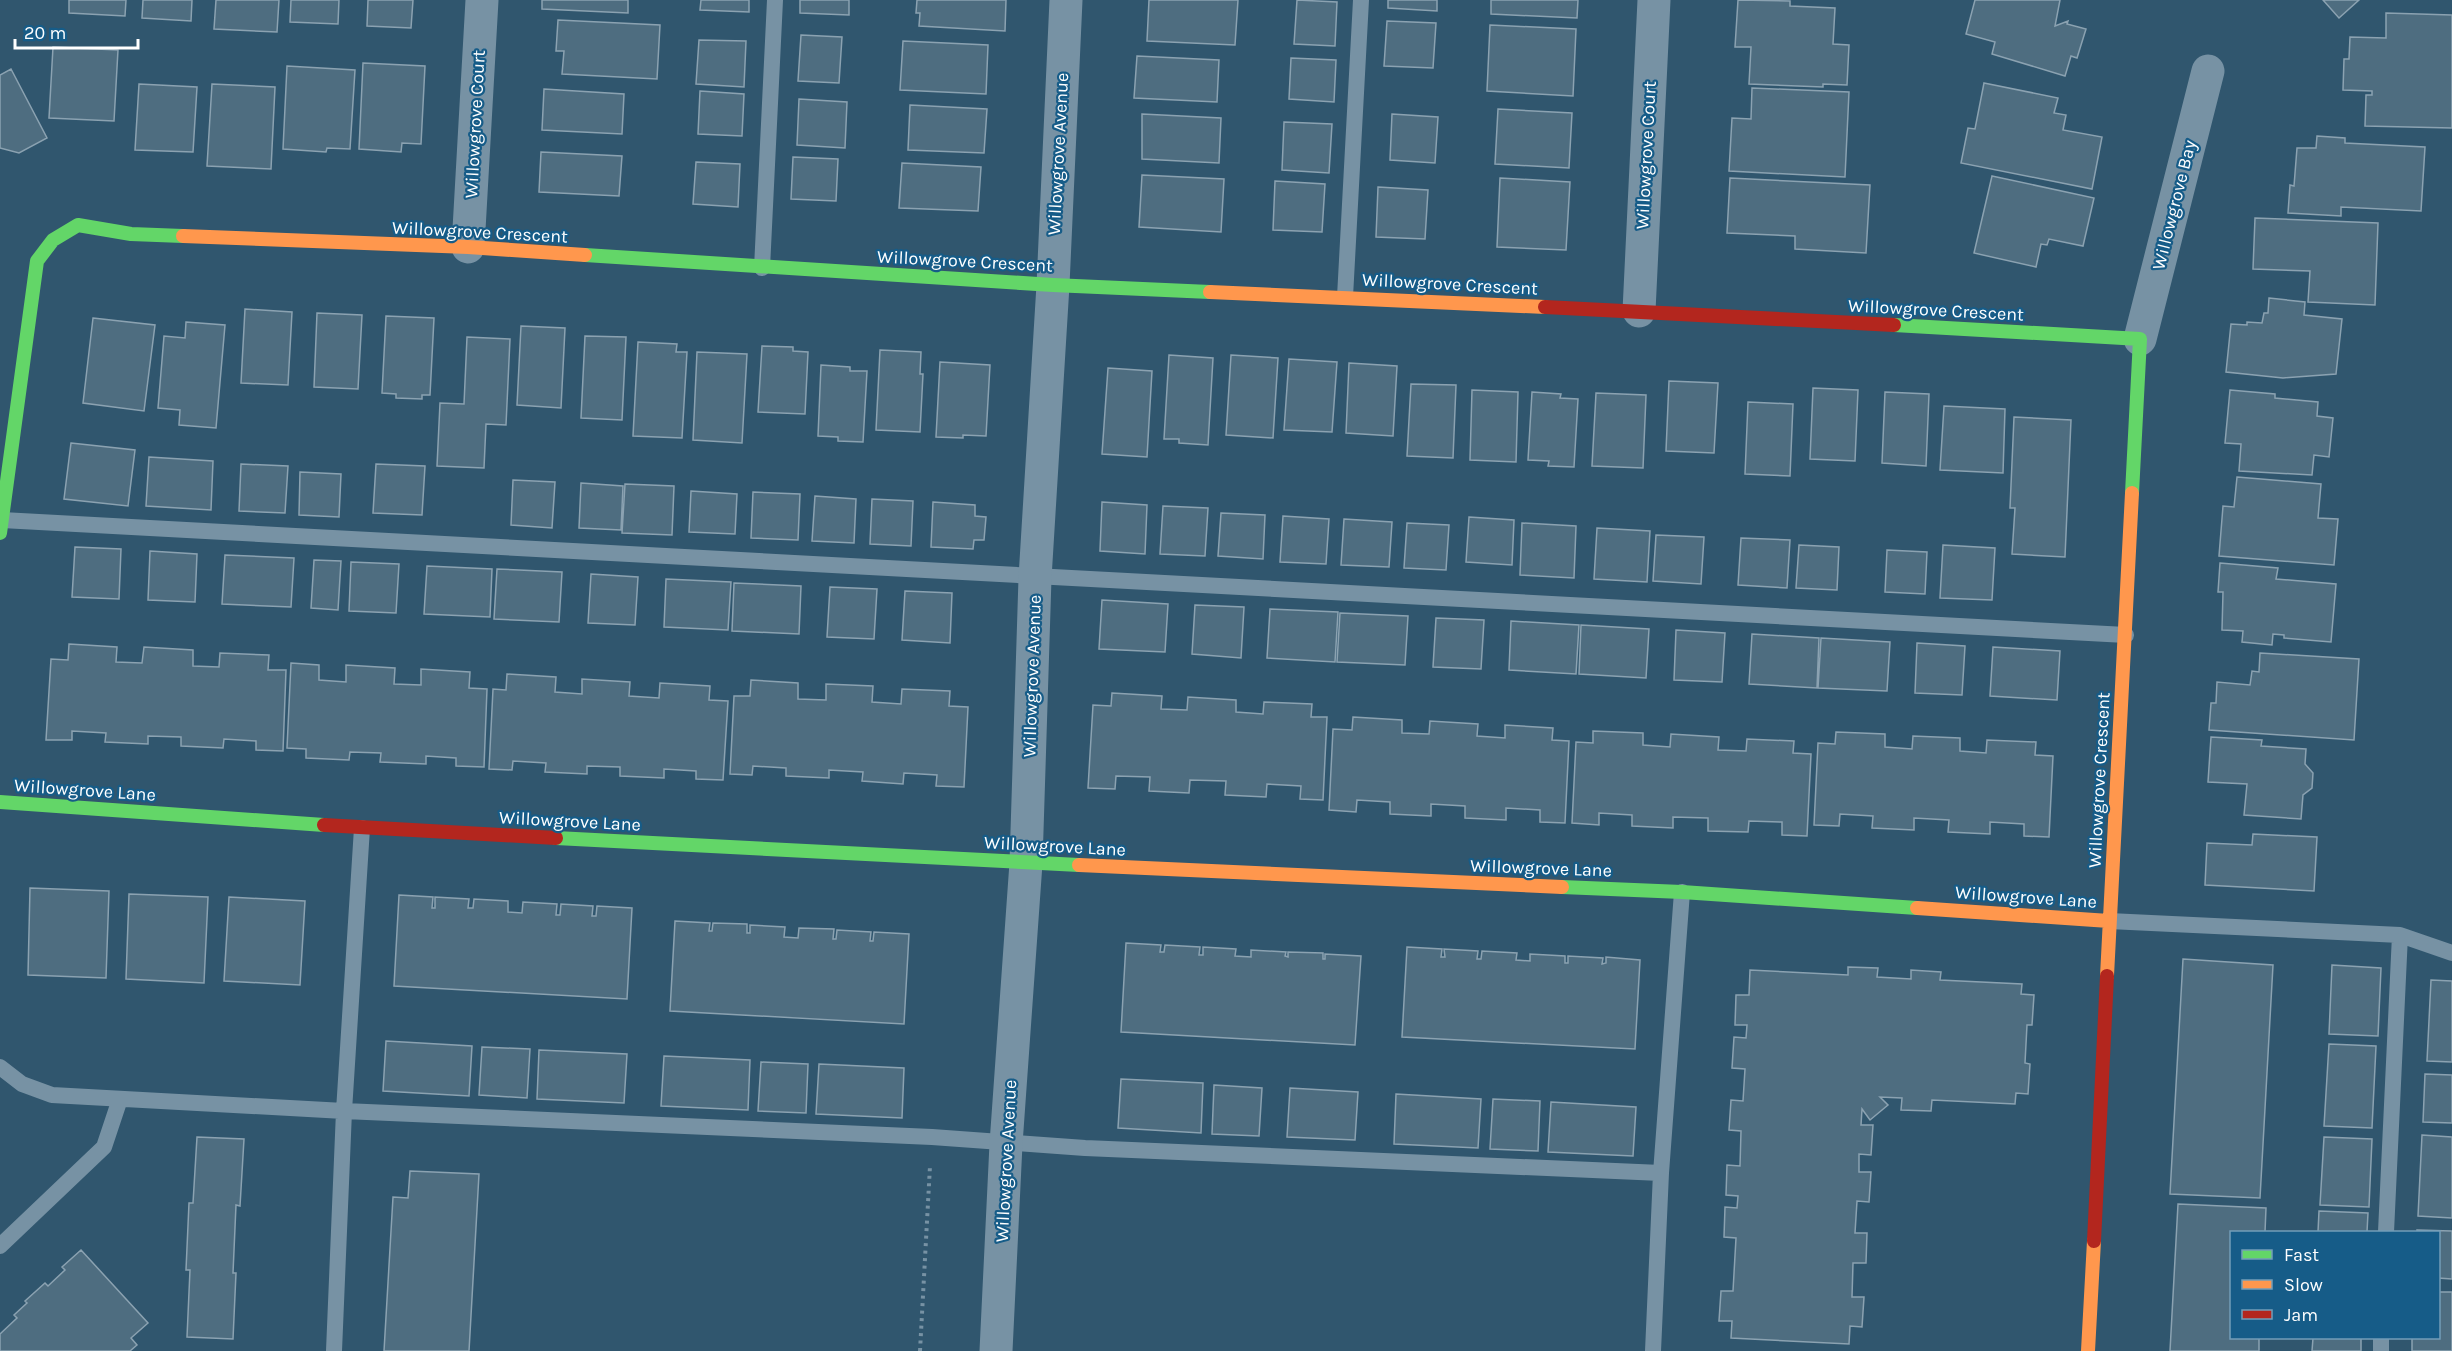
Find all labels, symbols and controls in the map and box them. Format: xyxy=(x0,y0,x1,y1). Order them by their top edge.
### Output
scale bar xyxy=(15,12,138,50)
text: 20 m xyxy=(24,22,66,44)
street label: Willowgrove Court xyxy=(460,49,490,199)
street label: Willowgrove Avenue xyxy=(1043,72,1073,236)
street label: Willowgrove Court xyxy=(1631,80,1661,230)
street label: Willowgrove Bay xyxy=(2147,137,2201,272)
street label: Willowgrove Crescent xyxy=(392,216,569,248)
street label: Willowgrove Crescent xyxy=(877,245,1054,277)
street label: Willowgrove Crescent xyxy=(1362,268,1539,300)
street label: Willowgrove Crescent xyxy=(1848,294,2025,326)
street label: Willowgrove Avenue xyxy=(1018,594,1046,758)
street label: Willowgrove Crescent xyxy=(2083,691,2115,868)
street label: Willowgrove Lane xyxy=(13,774,157,806)
street label: Willowgrove Lane xyxy=(499,806,641,836)
street label: Willowgrove Lane xyxy=(984,831,1126,861)
street label: Willowgrove Lane xyxy=(1470,855,1612,881)
street label: Willowgrove Lane xyxy=(1954,881,2098,913)
street label: Willowgrove Avenue xyxy=(991,1079,1021,1243)
legend xyxy=(2230,1231,2440,1339)
text: Fast xyxy=(2284,1244,2319,1266)
text: Slow xyxy=(2284,1274,2323,1296)
text: Jam xyxy=(2284,1304,2318,1326)

